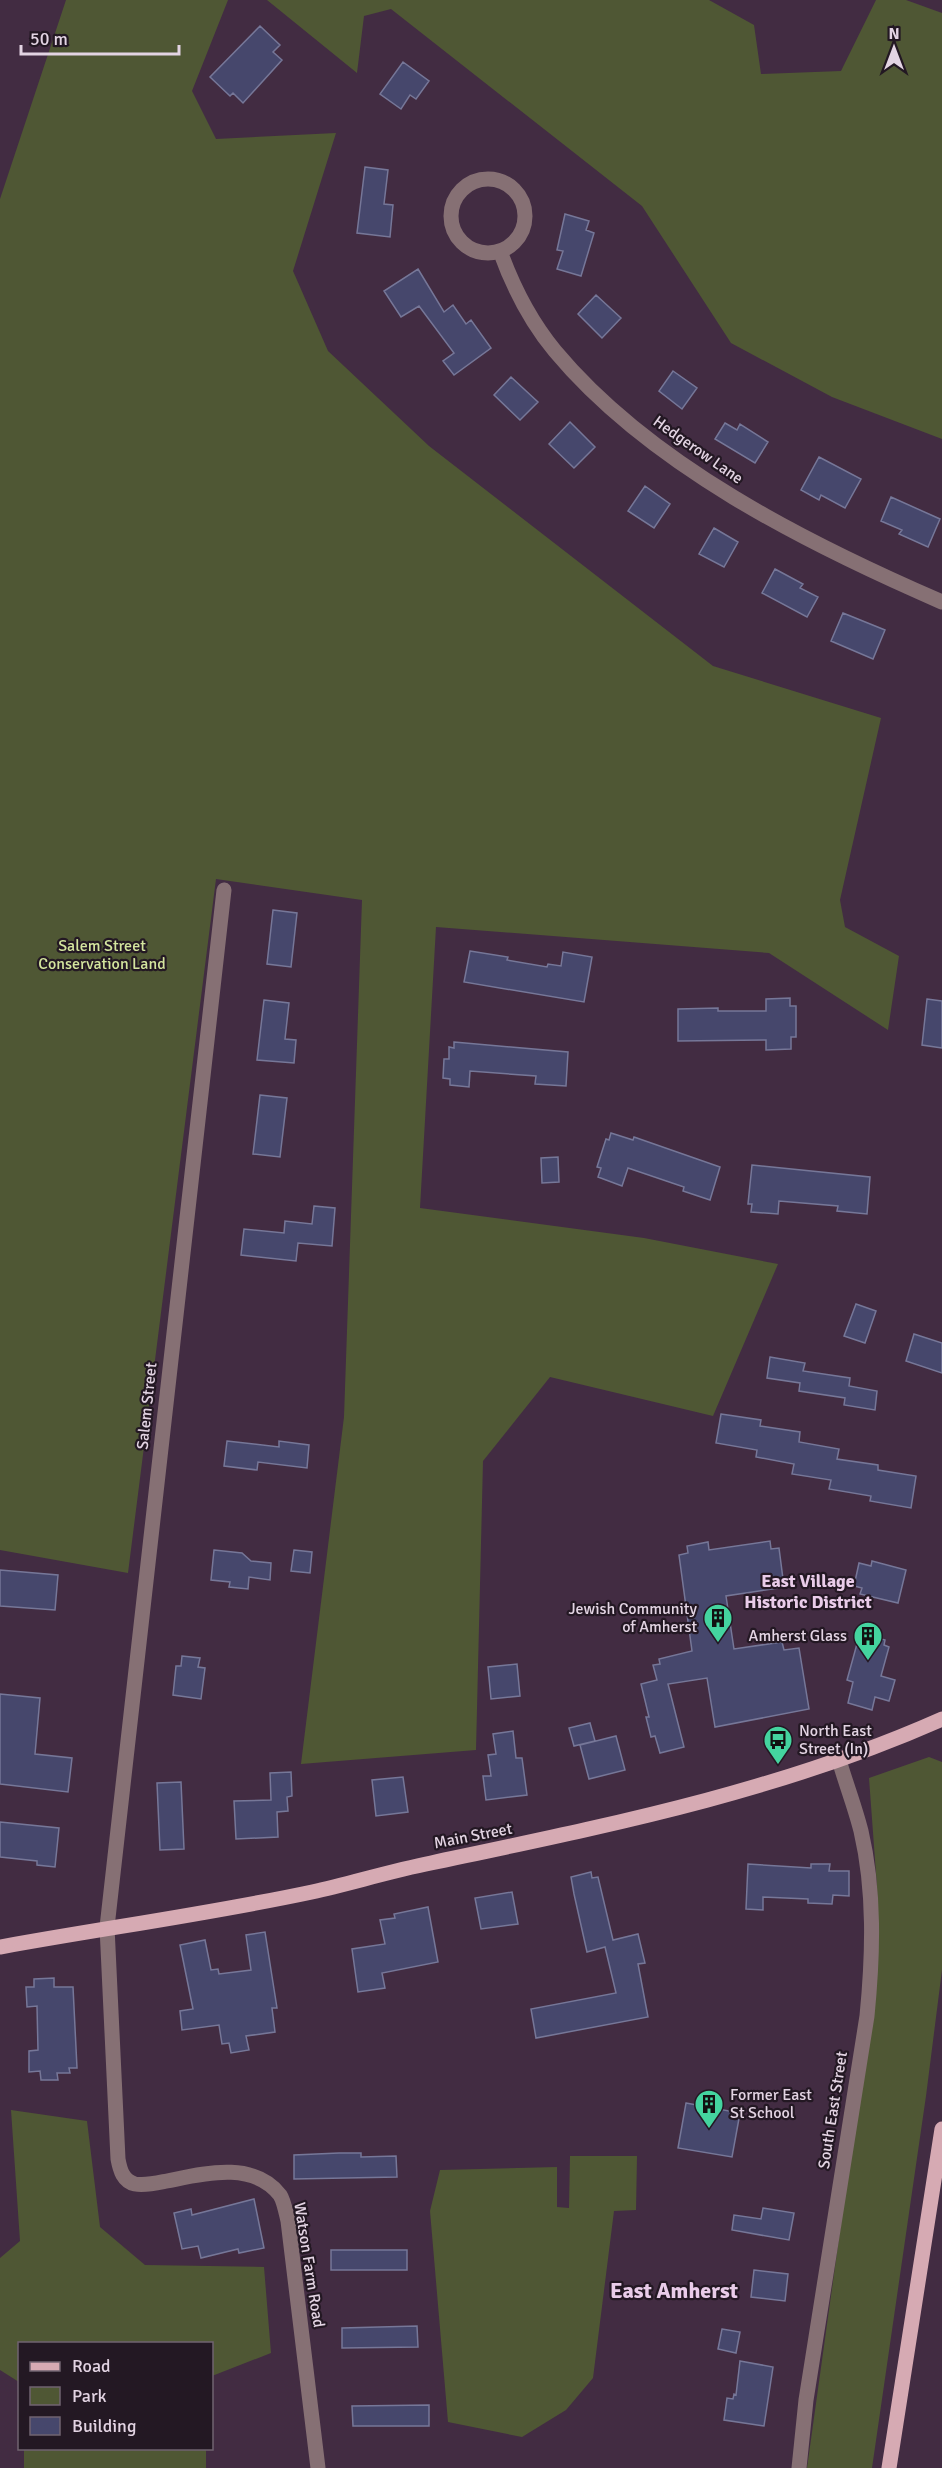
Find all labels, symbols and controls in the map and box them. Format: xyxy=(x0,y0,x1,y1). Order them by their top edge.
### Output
scale bar xyxy=(21,18,178,56)
north arrow xyxy=(864,18,924,78)
text: N xyxy=(888,24,900,44)
text: 50 m xyxy=(30,28,68,50)
street label: Hedgerow Lane xyxy=(649,412,747,488)
park label: Salem Street Conservation Land xyxy=(38,936,166,974)
street label: Salem Street xyxy=(132,1361,162,1451)
district label: East Village Historic District xyxy=(744,1570,872,1613)
place label: Jewish Community of Amherst xyxy=(568,1599,698,1637)
building icon: Jewish Community of Amherst xyxy=(702,1602,734,1644)
building icon: Amherst Glass xyxy=(852,1620,884,1662)
place label: Amherst Glass xyxy=(749,1626,847,1646)
place label: North East Street (In) xyxy=(799,1721,872,1759)
bus stop icon: North East Street (In) xyxy=(762,1724,794,1766)
street label: Main Street xyxy=(432,1819,514,1853)
street label: South East Street xyxy=(814,2049,852,2170)
place label: Former East St School xyxy=(730,2085,812,2123)
building icon: Former East St School xyxy=(693,2088,725,2130)
street label: Watson Farm Road xyxy=(289,2201,329,2329)
district label: East Amherst xyxy=(610,2277,738,2304)
legend xyxy=(18,2342,213,2450)
text: Road xyxy=(72,2355,111,2377)
text: Park xyxy=(72,2385,107,2407)
text: Building xyxy=(72,2415,136,2437)

